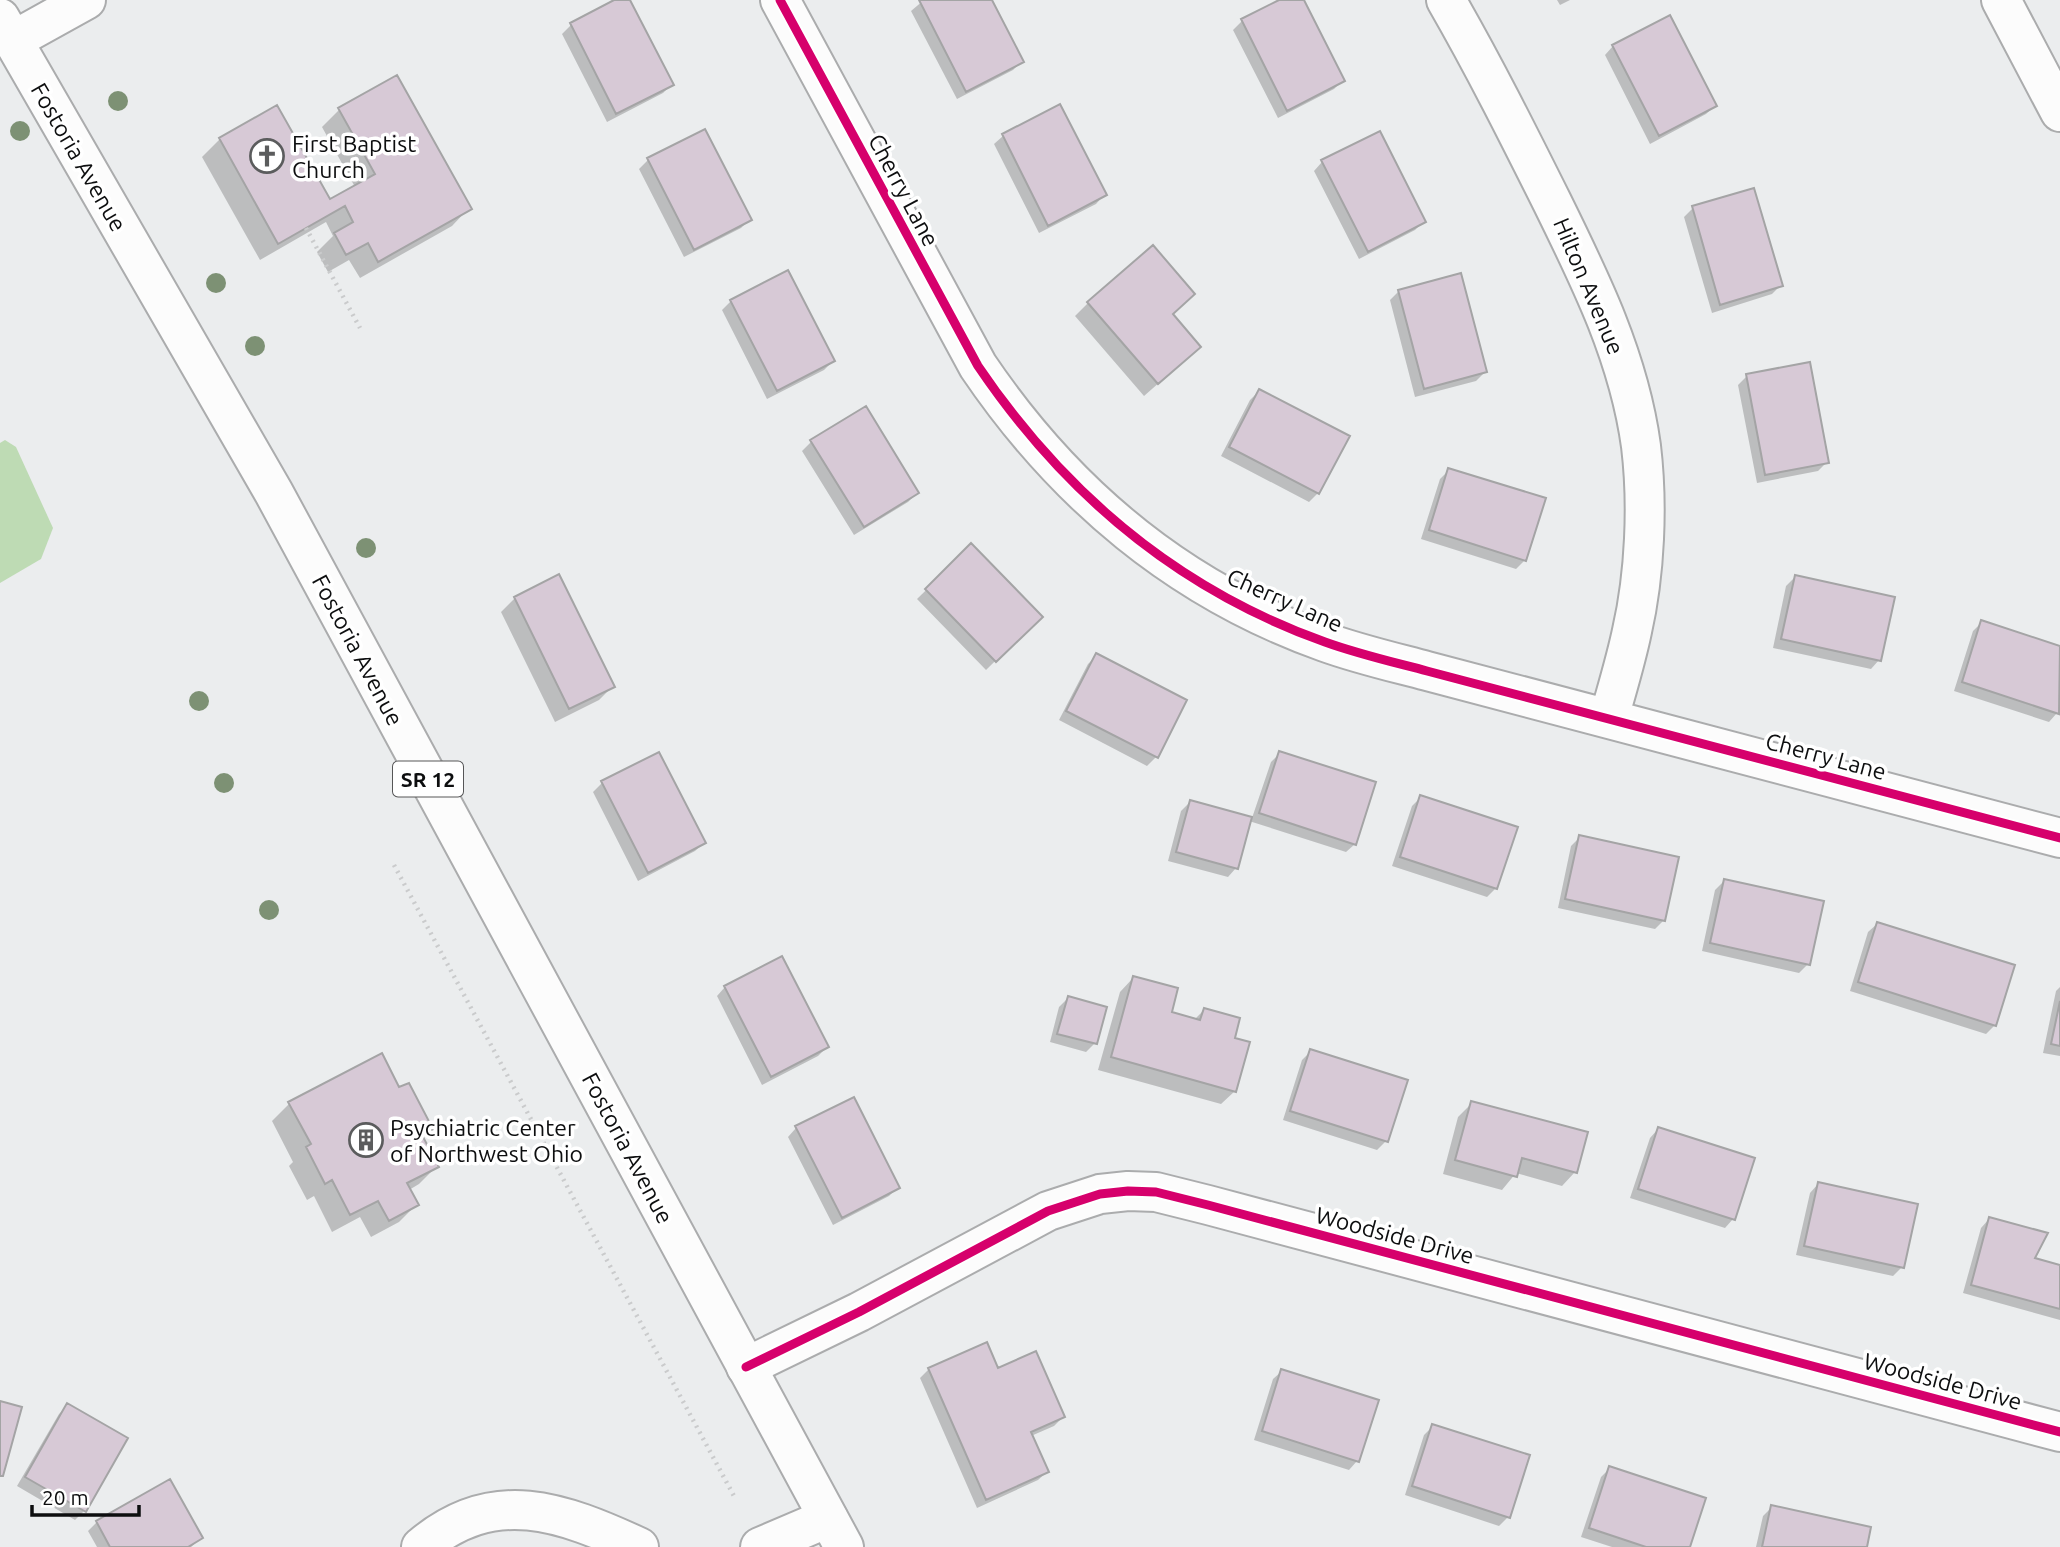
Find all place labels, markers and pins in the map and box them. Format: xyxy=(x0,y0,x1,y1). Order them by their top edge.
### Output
place label: First Baptist Church xyxy=(292,131,416,182)
church icon: First Baptist Church xyxy=(248,137,286,175)
place label: Psychiatric Center of Northwest Ohio xyxy=(390,1115,583,1166)
building icon: Psychiatric Center of Northwest Ohio xyxy=(347,1121,385,1159)

